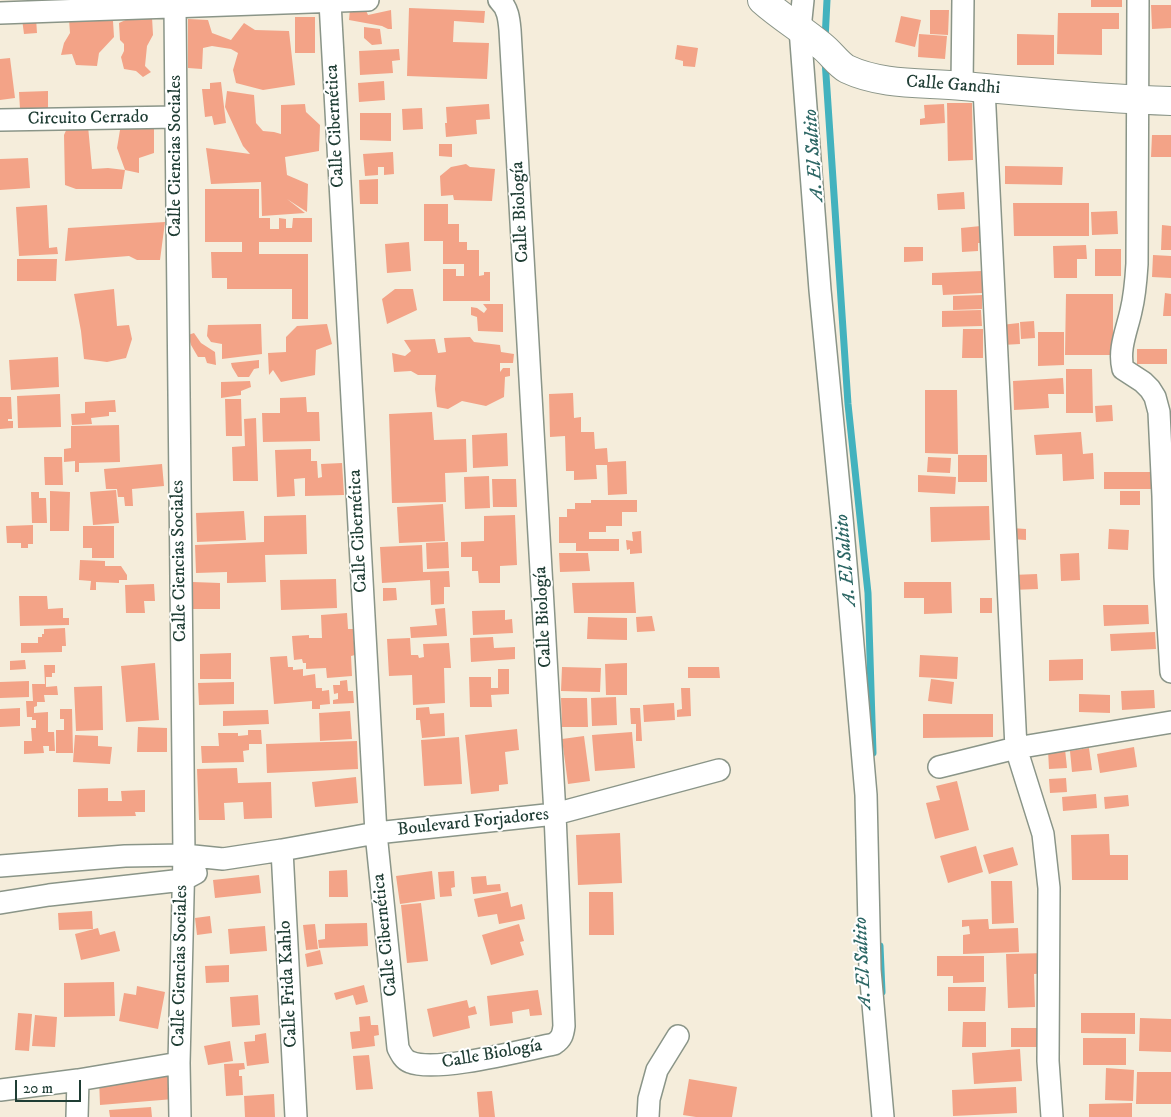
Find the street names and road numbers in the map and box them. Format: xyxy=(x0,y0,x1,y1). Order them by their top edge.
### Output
street label: Calle Cibernética xyxy=(322,64,350,188)
street label: Calle Gandhi xyxy=(905,72,1001,100)
street label: Calle Ciencias Sociales xyxy=(165,75,187,237)
street label: Circuito Cerrado xyxy=(27,107,149,131)
street label: Calle Biología xyxy=(508,161,534,263)
street label: Calle Cibernética xyxy=(345,469,373,593)
street label: Calle Ciencias Sociales xyxy=(168,480,192,642)
street label: Calle Biología xyxy=(531,566,557,668)
street label: Boulevard Forjadores xyxy=(396,804,550,842)
street label: Calle Cibernética xyxy=(369,873,403,997)
street label: Calle Ciencias Sociales xyxy=(169,885,193,1047)
street label: Calle Frida Kahlo xyxy=(275,920,303,1048)
street label: Calle Biología xyxy=(440,1036,544,1074)

